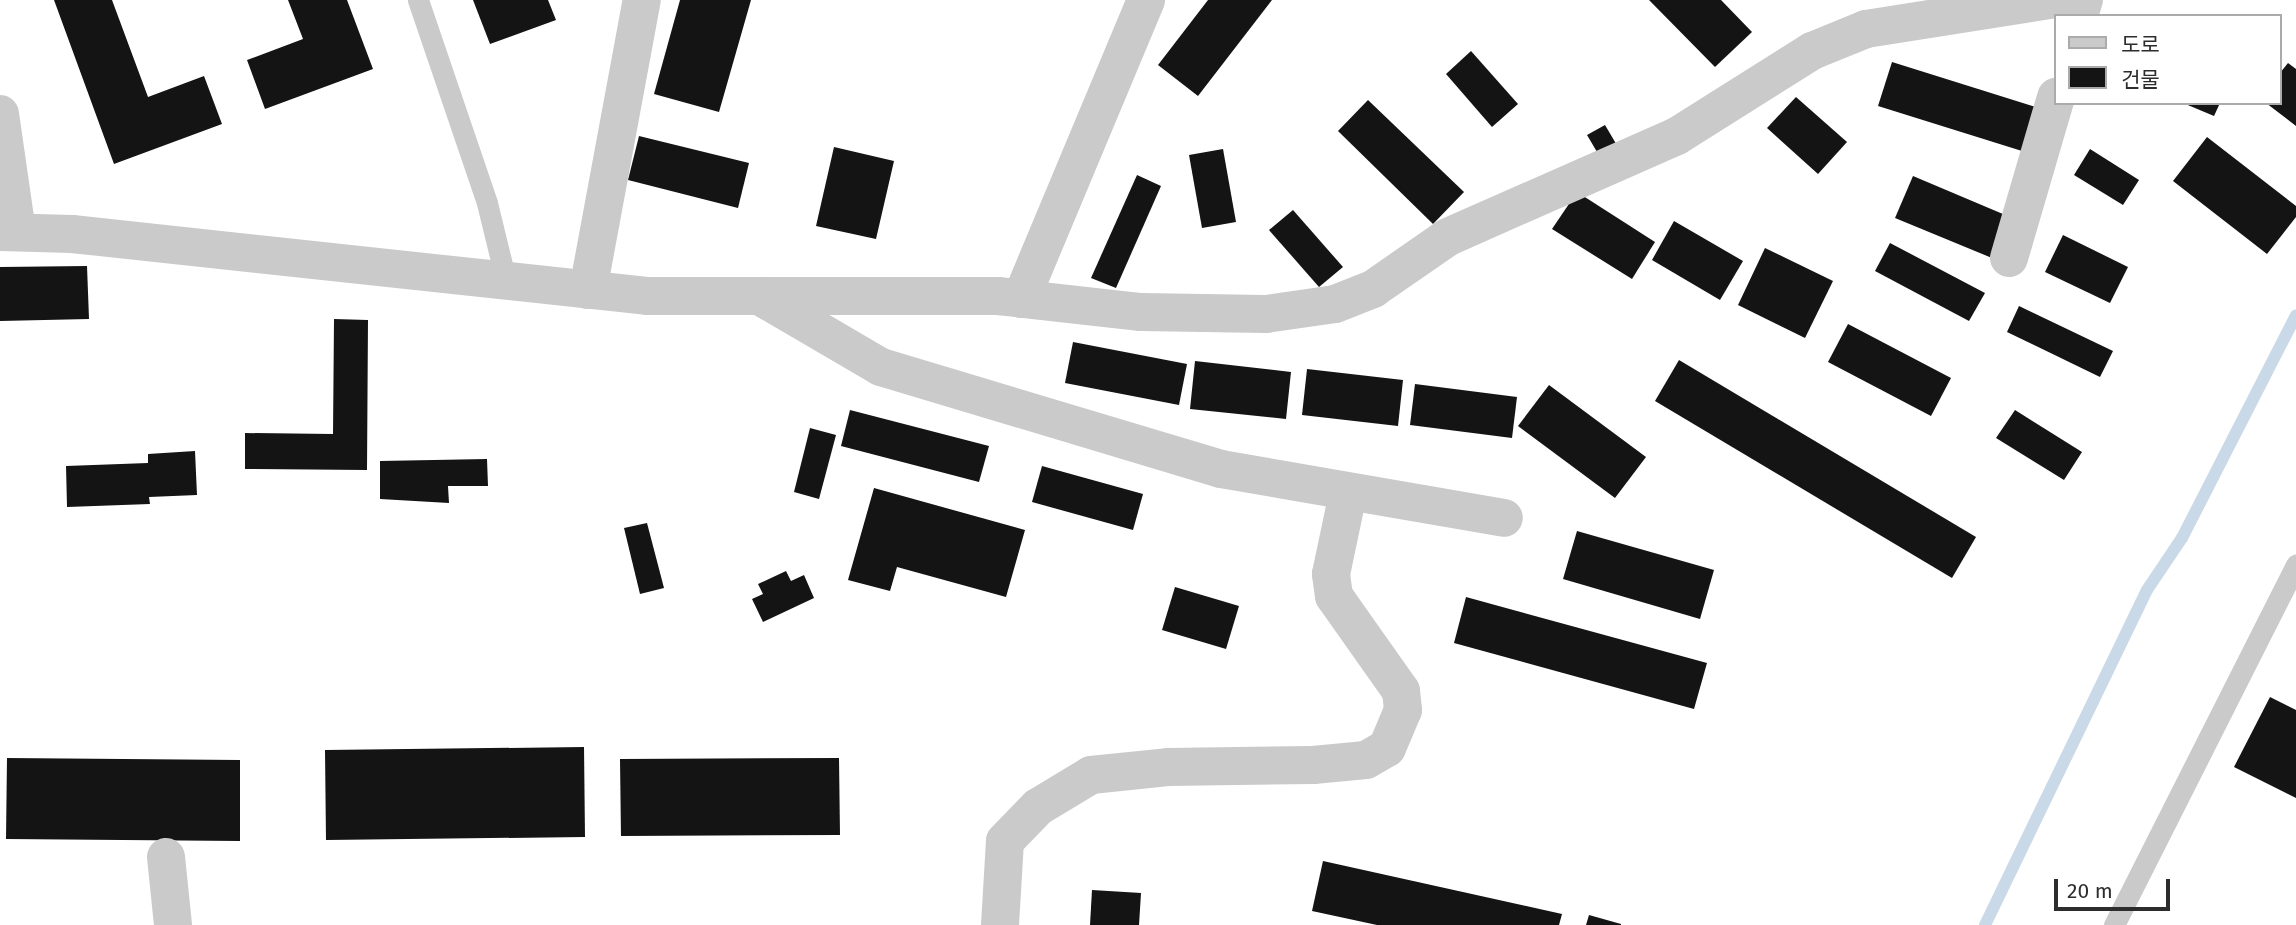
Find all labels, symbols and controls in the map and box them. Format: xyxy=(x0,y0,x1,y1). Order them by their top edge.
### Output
legend xyxy=(2054,14,2282,105)
text: 도로 xyxy=(2121,32,2160,58)
text: 건물 xyxy=(2121,67,2160,93)
scale bar xyxy=(2058,866,2174,910)
text: 20 m xyxy=(2067,878,2113,904)

